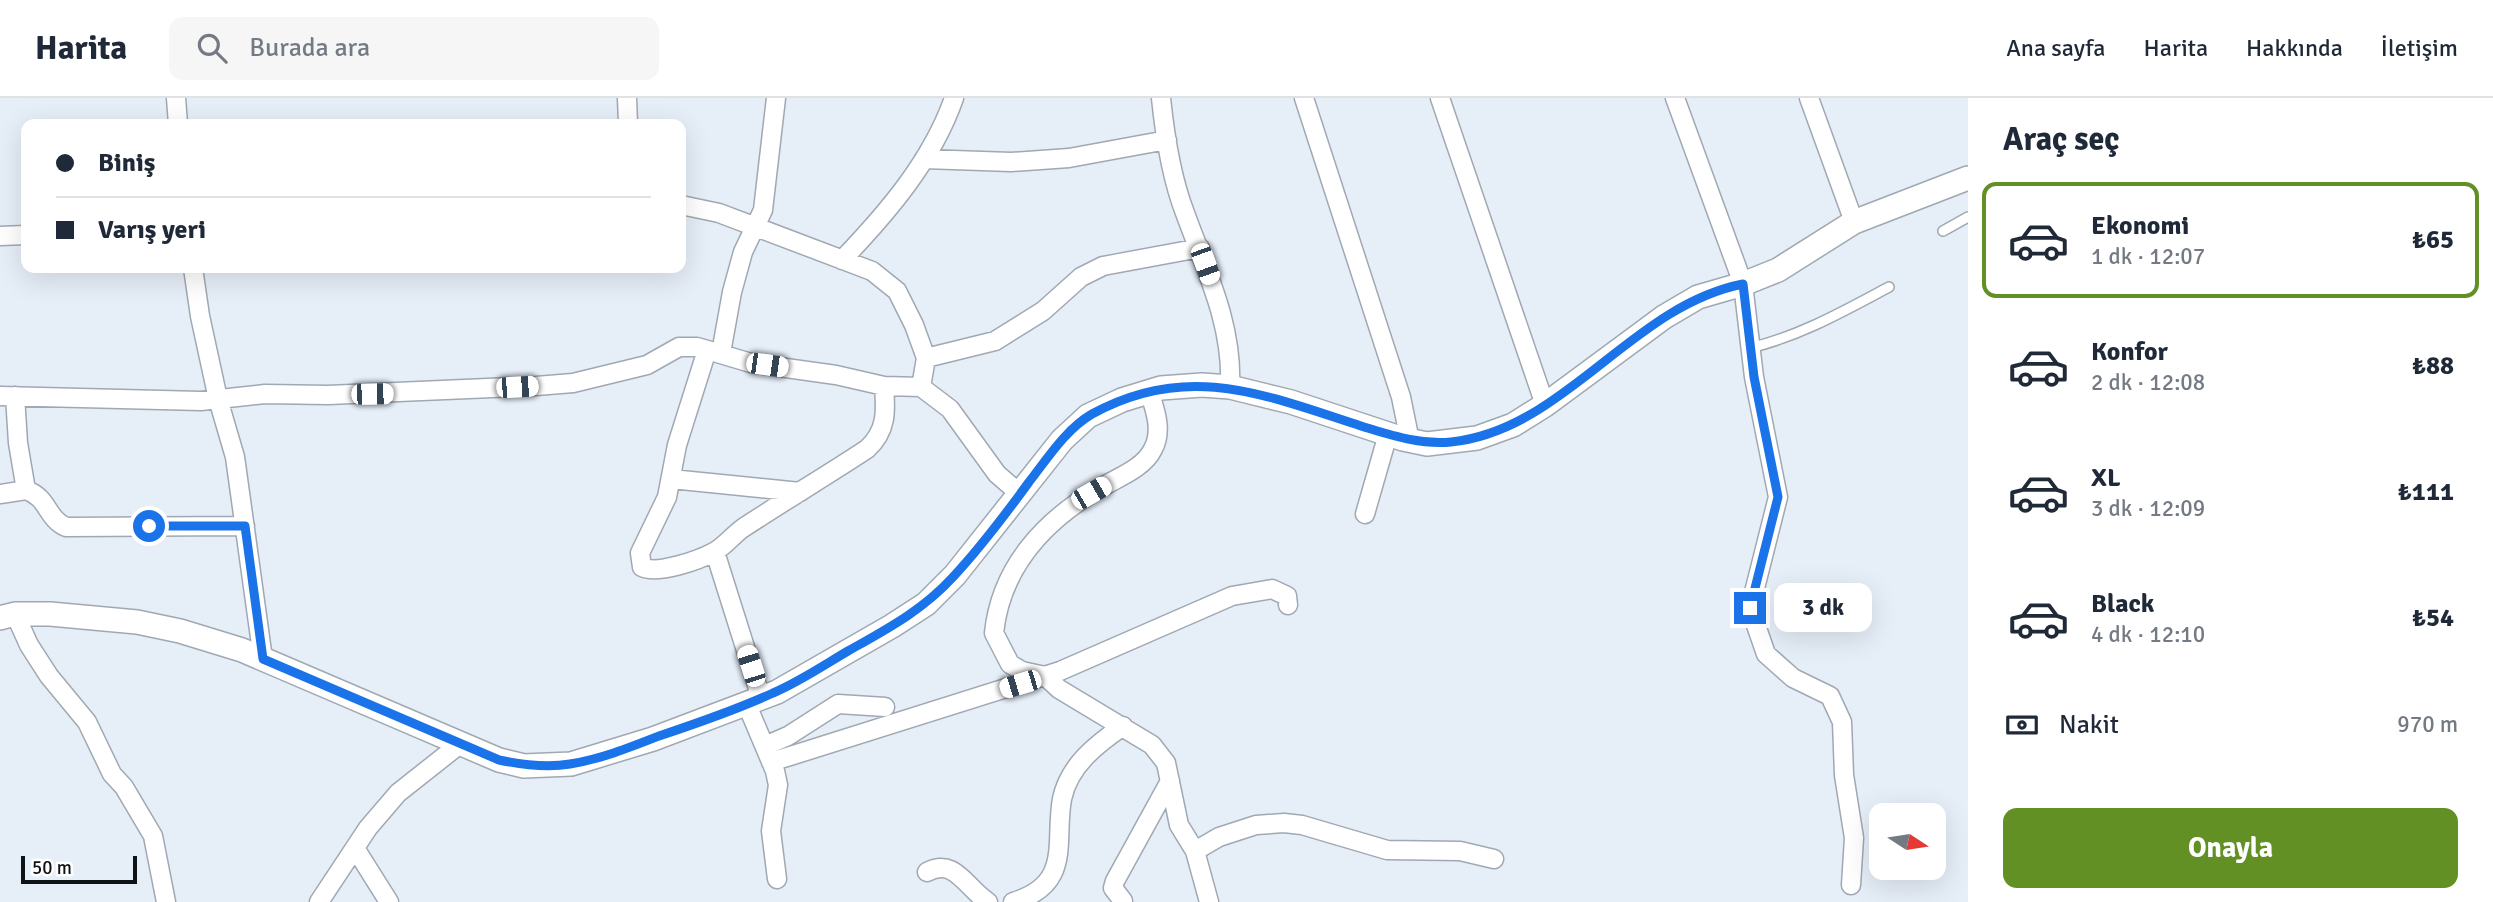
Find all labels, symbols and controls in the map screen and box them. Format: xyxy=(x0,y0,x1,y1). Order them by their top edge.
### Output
search box xyxy=(169,17,659,80)
text: Harita xyxy=(35,28,127,69)
icon: search xyxy=(193,29,231,67)
text: Burada ara xyxy=(249,32,370,64)
text: Ana sayfa xyxy=(2006,33,2106,63)
text: Harita xyxy=(2144,33,2208,63)
text: Hakkında xyxy=(2246,33,2343,63)
text: İletişim xyxy=(2381,33,2458,63)
text: Araç seç xyxy=(2003,120,2120,159)
text: Biniş xyxy=(98,147,155,179)
icon: car xyxy=(2007,209,2070,272)
text: Ekonomi xyxy=(2091,210,2189,242)
text: Varış yeri xyxy=(98,214,206,246)
text: ₺65 xyxy=(2412,224,2454,256)
car xyxy=(1188,241,1223,287)
text: 1 dk · 12:07 xyxy=(2091,242,2205,271)
icon: car xyxy=(2007,335,2070,398)
text: Konfor xyxy=(2091,336,2168,368)
text: ₺88 xyxy=(2412,350,2454,382)
car xyxy=(745,352,790,378)
text: 2 dk · 12:08 xyxy=(2091,368,2205,397)
car xyxy=(496,375,539,399)
car xyxy=(351,383,394,405)
icon: car xyxy=(2007,461,2070,524)
text: XL xyxy=(2091,462,2121,494)
car xyxy=(1068,473,1115,513)
text: ₺111 xyxy=(2398,476,2454,508)
text: 3 dk · 12:09 xyxy=(2091,494,2205,523)
route start xyxy=(133,510,165,542)
callout: 3 dk xyxy=(1774,584,1872,632)
icon: car xyxy=(2007,587,2070,650)
text: Black xyxy=(2091,588,2154,620)
route end xyxy=(1734,592,1766,624)
text: 3 dk xyxy=(1802,593,1844,622)
text: ₺54 xyxy=(2412,602,2454,634)
text: 4 dk · 12:10 xyxy=(2091,620,2205,649)
car xyxy=(735,643,768,689)
car xyxy=(997,668,1044,700)
icon: cash xyxy=(2003,706,2041,744)
text: Nakit xyxy=(2059,709,2119,741)
text: 970 m xyxy=(2397,710,2458,739)
north arrow xyxy=(1869,803,1946,880)
map controls xyxy=(1869,803,1946,880)
button: Onayla xyxy=(2003,808,2458,888)
scale bar xyxy=(21,853,136,885)
text: 50 m xyxy=(32,856,72,880)

